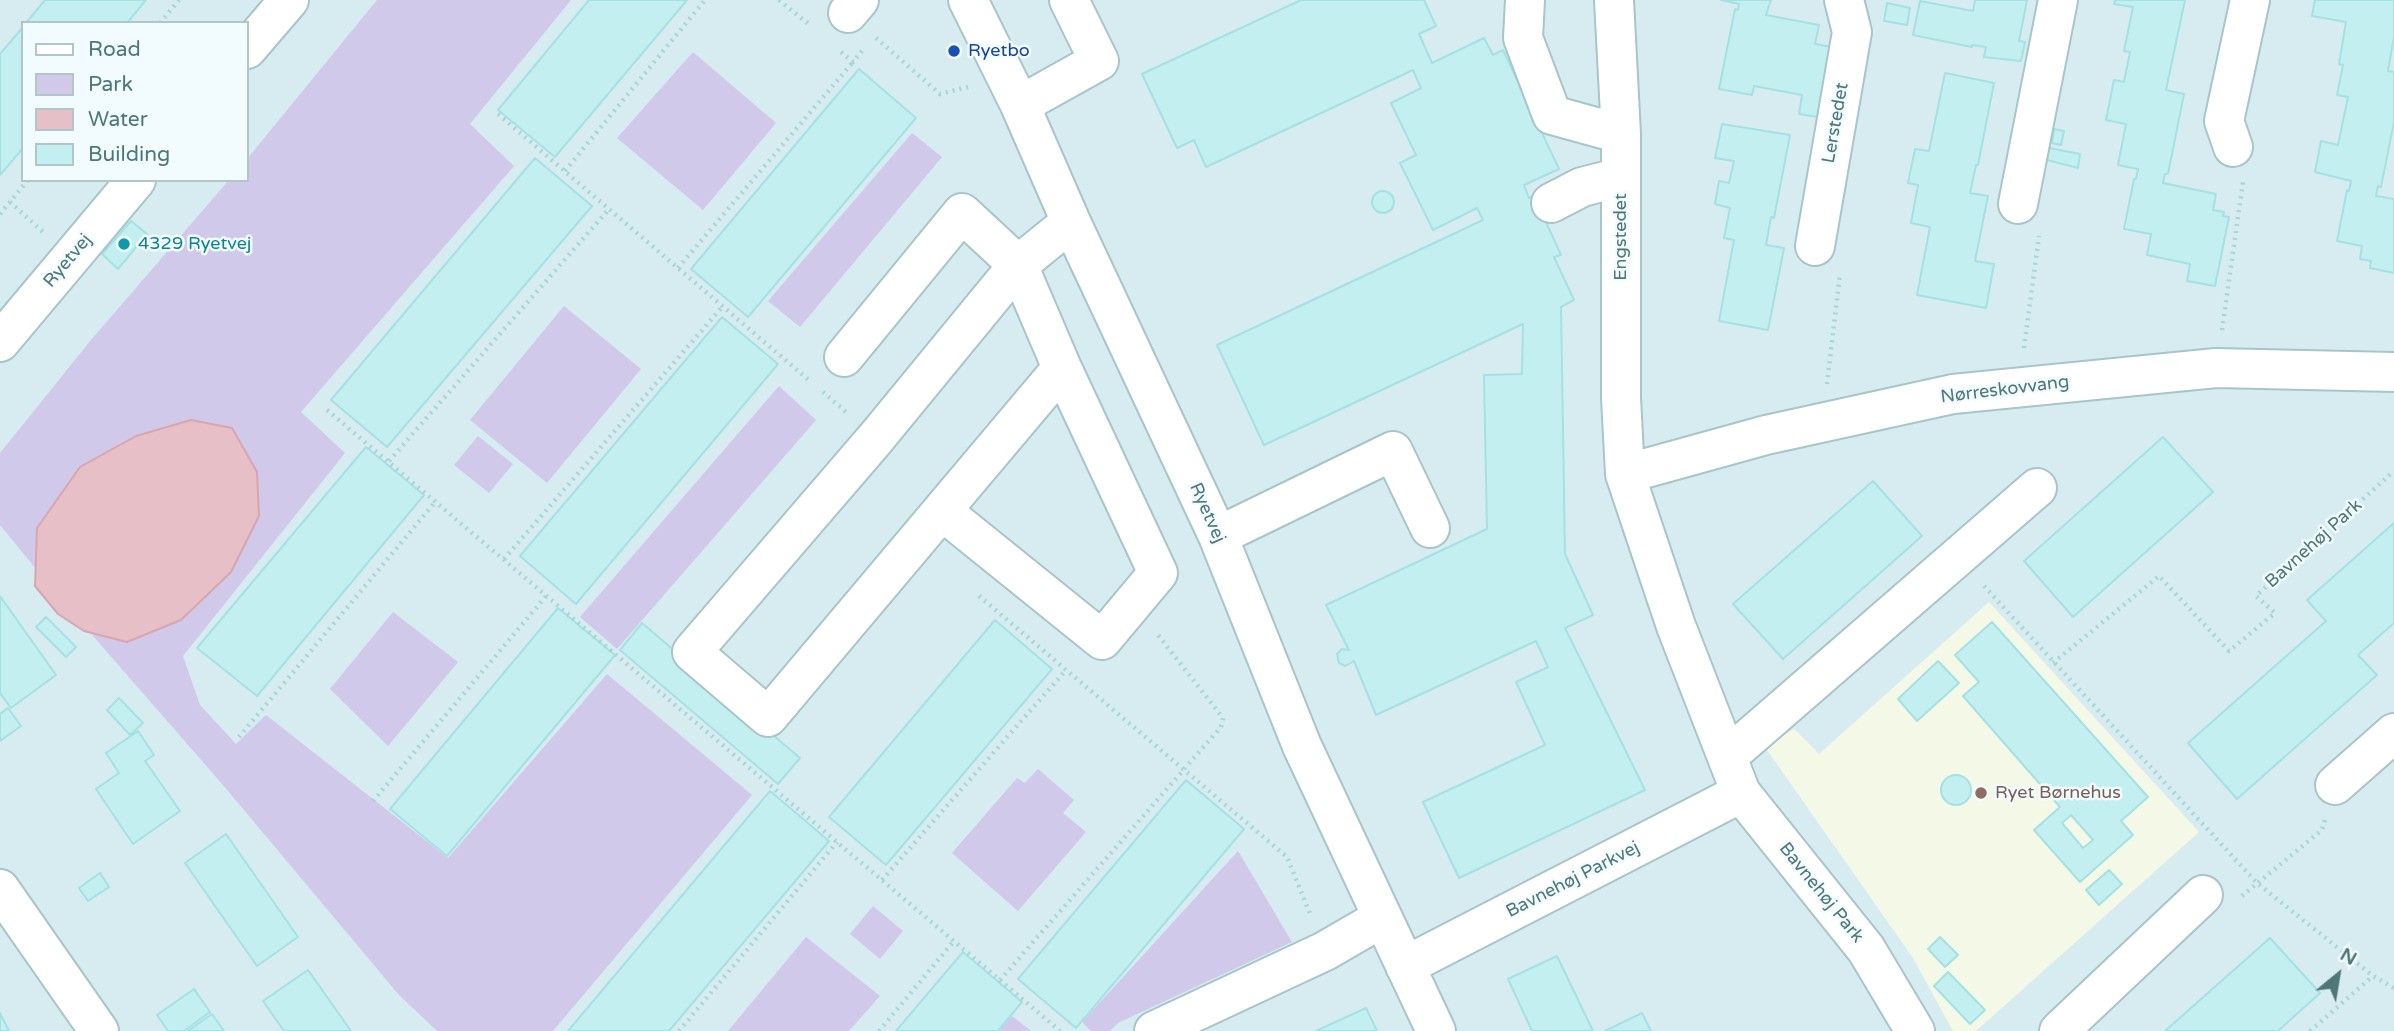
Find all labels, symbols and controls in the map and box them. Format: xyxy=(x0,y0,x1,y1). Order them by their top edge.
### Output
legend xyxy=(21,21,248,182)
text: Road xyxy=(88,37,141,62)
place label: Ryetbo xyxy=(968,40,1030,62)
marker: Ryetbo xyxy=(946,43,962,59)
text: Park xyxy=(88,72,133,97)
street label: Lerstedet xyxy=(1818,81,1854,165)
text: Water xyxy=(88,107,148,132)
text: Building xyxy=(88,142,170,167)
street label: Engstedet xyxy=(1610,193,1632,281)
street label: Ryetvej xyxy=(39,230,97,292)
place label: 4329 Ryetvej xyxy=(138,233,251,255)
marker: 4329 Ryetvej xyxy=(116,236,132,252)
street label: Nørreskovvang xyxy=(1939,371,2071,409)
street label: Ryetvej xyxy=(1184,480,1230,546)
street label: Bavnehøj Park xyxy=(2261,495,2367,593)
place label: Ryet Børnehus xyxy=(1995,782,2121,804)
marker: Ryet Børnehus xyxy=(1973,785,1989,801)
street label: Bavnehøj Parkvej xyxy=(1503,837,1643,923)
street label: Bavnehøj Park xyxy=(1774,839,1868,947)
north arrow xyxy=(2303,940,2373,1010)
text: N xyxy=(2336,943,2361,970)

